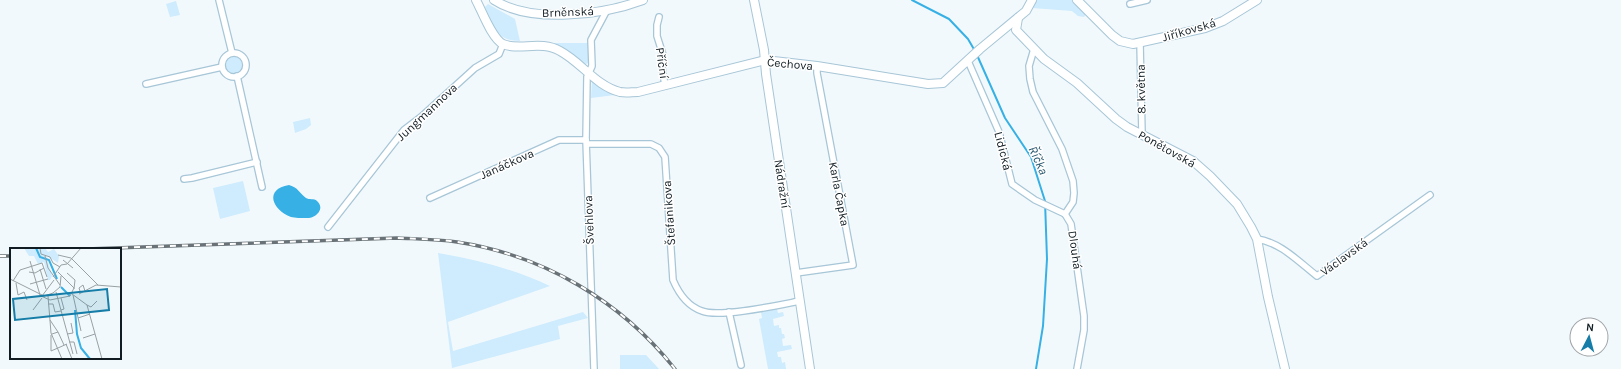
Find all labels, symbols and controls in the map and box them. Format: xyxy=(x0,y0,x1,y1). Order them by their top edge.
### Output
street label: Brněnská xyxy=(542,4,594,20)
street label: Jiříkovská xyxy=(1160,16,1218,44)
street label: Příční xyxy=(653,46,671,80)
street label: Čechova xyxy=(766,54,814,73)
street label: 8. května xyxy=(1134,64,1148,114)
street label: Jungmannova xyxy=(394,80,460,144)
street label: Ponětovská xyxy=(1136,128,1198,170)
street label: Lidická xyxy=(991,130,1015,172)
water label: Říčka xyxy=(1026,143,1053,177)
street label: Janáčkova xyxy=(478,146,536,182)
street label: Nádražní xyxy=(771,159,793,210)
street label: Karla Čapka xyxy=(826,160,853,227)
street label: Štefanikova xyxy=(659,180,678,246)
street label: Švehlova xyxy=(580,195,597,245)
street label: Dlouhá xyxy=(1065,230,1085,270)
street label: Václavská xyxy=(1318,235,1370,279)
inset map xyxy=(10,248,121,359)
north arrow xyxy=(1569,317,1609,357)
text: N xyxy=(1585,321,1595,334)

